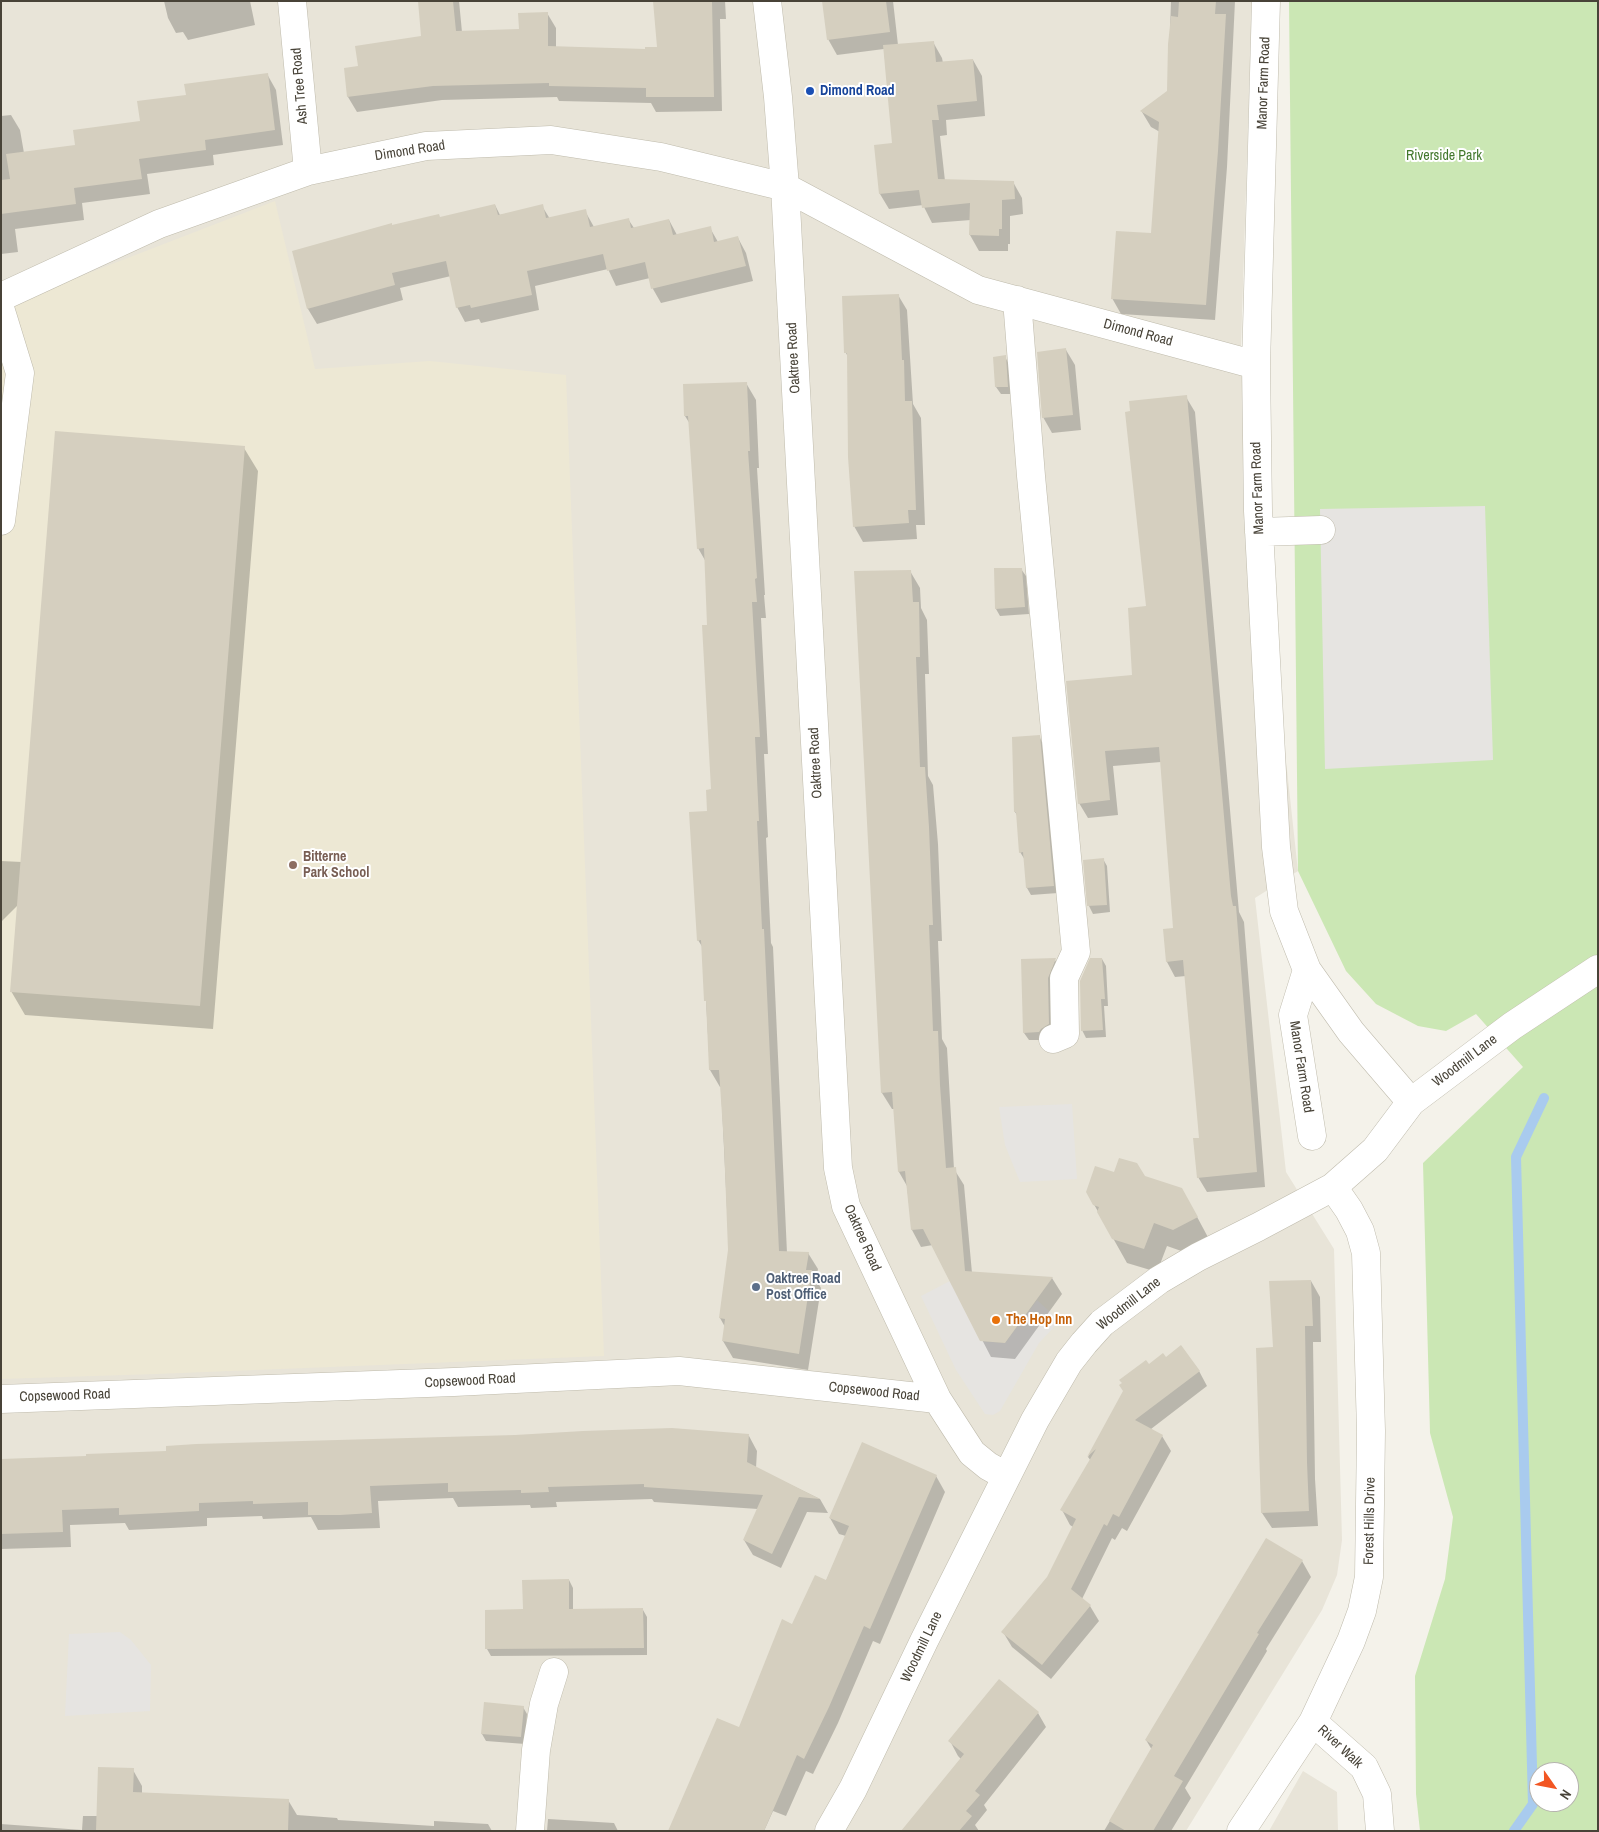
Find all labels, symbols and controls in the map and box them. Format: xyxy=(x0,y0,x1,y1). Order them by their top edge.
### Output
street label: Manor Farm Road xyxy=(1254,36,1274,130)
street label: Ash Tree Road xyxy=(288,47,312,125)
place label: Dimond Road xyxy=(820,83,895,99)
marker: Dimond Road xyxy=(804,85,816,97)
street label: Dimond Road xyxy=(374,137,446,165)
park label: Riverside Park xyxy=(1406,148,1482,164)
street label: Dimond Road xyxy=(1102,316,1174,350)
street label: Oaktree Road xyxy=(784,322,804,394)
street label: Manor Farm Road xyxy=(1248,441,1268,535)
street label: Oaktree Road xyxy=(806,727,826,799)
place label: Bitterne Park School xyxy=(303,849,369,882)
marker: Bitterne Park School xyxy=(287,859,299,871)
street label: Manor Farm Road xyxy=(1285,1020,1317,1114)
street label: Woodmill Lane xyxy=(1429,1031,1501,1091)
street label: Oaktree Road xyxy=(840,1202,884,1274)
place label: Oaktree Road Post Office xyxy=(766,1271,841,1304)
street label: Woodmill Lane xyxy=(1094,1274,1164,1334)
marker: Oaktree Road Post Office xyxy=(750,1281,762,1293)
place label: The Hop Inn xyxy=(1006,1312,1072,1328)
marker: The Hop Inn xyxy=(990,1314,1002,1326)
street label: Copsewood Road xyxy=(424,1370,516,1392)
street label: Copsewood Road xyxy=(828,1379,920,1405)
street label: Copsewood Road xyxy=(19,1386,111,1406)
street label: Forest Hills Drive xyxy=(1361,1477,1379,1565)
street label: Woodmill Lane xyxy=(898,1609,946,1685)
street label: River Walk xyxy=(1314,1722,1366,1772)
north arrow xyxy=(1529,1762,1579,1812)
text: N xyxy=(1556,1786,1576,1803)

